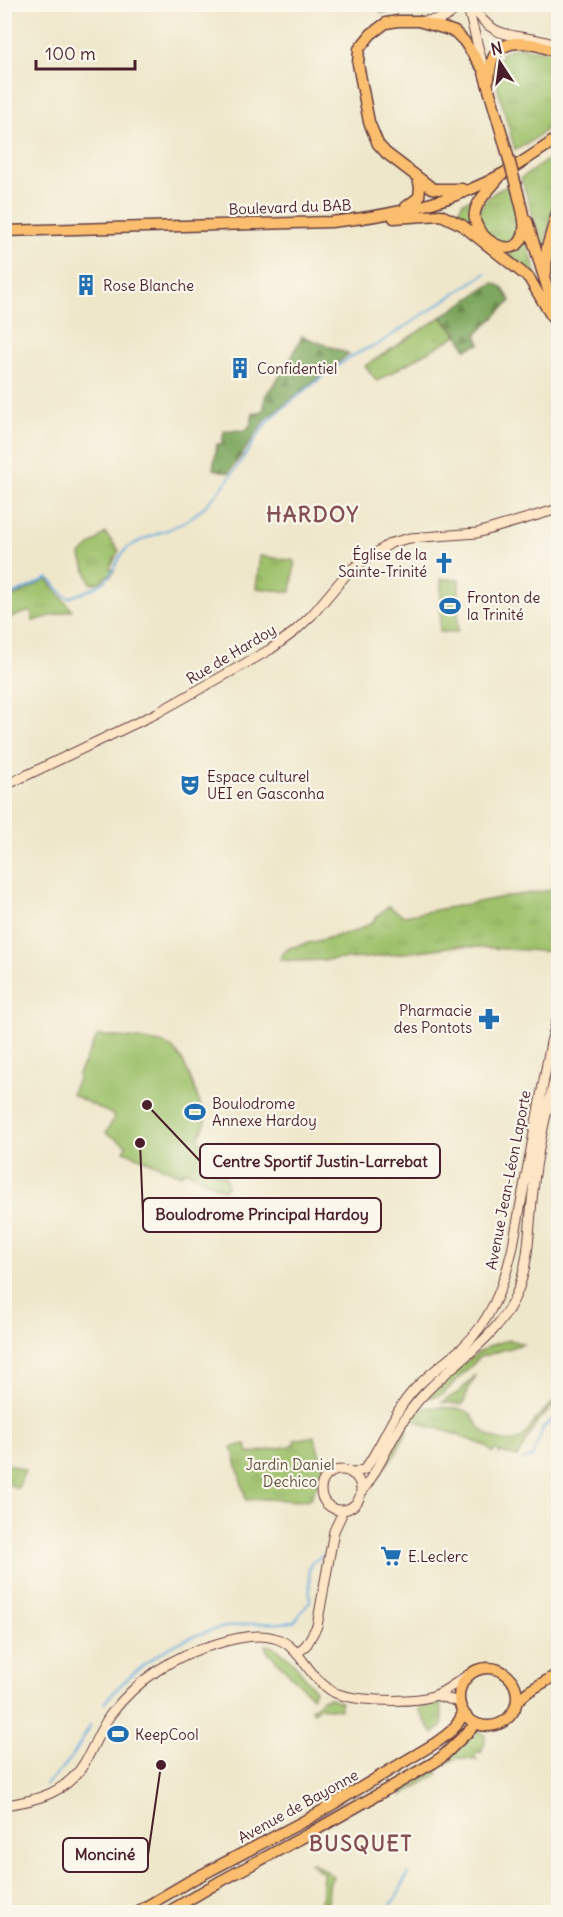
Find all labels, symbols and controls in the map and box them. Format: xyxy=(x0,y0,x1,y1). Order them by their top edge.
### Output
scale bar xyxy=(36,33,135,71)
north arrow xyxy=(470,33,530,93)
text: N xyxy=(489,37,504,59)
text: 100 m xyxy=(45,42,96,65)
street label: Boulevard du BAB xyxy=(228,195,352,219)
building icon: Rose Blanche xyxy=(74,273,98,297)
place label: Rose Blanche xyxy=(103,276,194,295)
building icon: Confidentiel xyxy=(228,356,252,380)
place label: Confidentiel xyxy=(257,359,337,378)
district label: HARDOY xyxy=(266,501,360,528)
place label: Église de la Sainte-Trinité xyxy=(338,545,427,581)
church icon: Église de la Sainte-Trinité xyxy=(432,551,456,575)
place label: Fronton de la Trinité xyxy=(467,588,540,624)
sports icon: Fronton de la Trinité xyxy=(438,594,462,618)
street label: Rue de Hardoy xyxy=(183,620,279,688)
place label: Espace culturel UEI en Gasconha xyxy=(207,767,325,803)
theatre icon: Espace culturel UEI en Gasconha xyxy=(178,773,202,797)
place label: Pharmacie des Pontots xyxy=(394,1001,472,1037)
pharmacy icon: Pharmacie des Pontots xyxy=(477,1007,501,1031)
street label: Avenue Jean-Léon Laporte xyxy=(481,1089,535,1271)
place label: Boulodrome Annexe Hardoy xyxy=(212,1094,317,1130)
sports icon: Boulodrome Annexe Hardoy xyxy=(183,1100,207,1124)
callout: Centre Sportif Justin-Larrebat xyxy=(200,1144,440,1178)
text: Centre Sportif Justin-Larrebat xyxy=(212,1151,428,1172)
callout: Boulodrome Principal Hardoy xyxy=(143,1198,381,1232)
text: Boulodrome Principal Hardoy xyxy=(155,1204,369,1225)
park label: Jardin Daniel Dechico xyxy=(245,1455,335,1491)
supermarket icon: E.Leclerc xyxy=(379,1544,403,1568)
place label: E.Leclerc xyxy=(408,1547,469,1566)
sports icon: KeepCool xyxy=(106,1722,130,1746)
place label: KeepCool xyxy=(135,1725,199,1744)
street label: Avenue de Bayonne xyxy=(234,1765,362,1847)
district label: BUSQUET xyxy=(309,1830,413,1857)
callout: Monciné xyxy=(63,1838,148,1872)
text: Monciné xyxy=(75,1844,136,1864)

